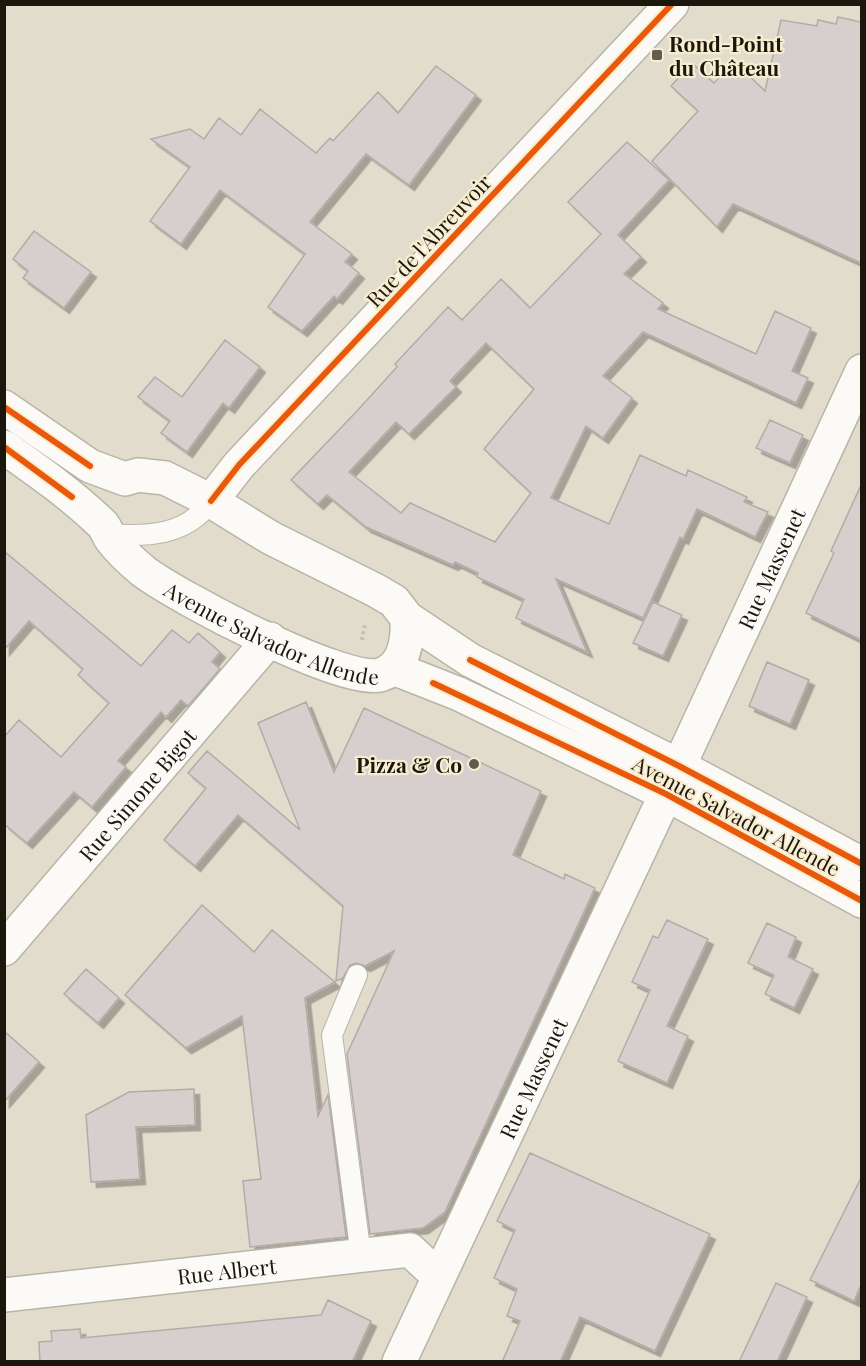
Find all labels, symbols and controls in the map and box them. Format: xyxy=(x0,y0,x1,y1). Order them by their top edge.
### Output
place label: Rond-Point du Château xyxy=(669,29,783,81)
marker: Rond-Point du Château xyxy=(650,48,664,62)
street label: Rue de l'Abreuvoir xyxy=(359,167,497,312)
street label: Rue Massenet xyxy=(731,503,811,633)
street label: Avenue Salvador Allende xyxy=(159,574,379,690)
street label: Rue Simone Bigot xyxy=(72,721,202,867)
street label: Avenue Salvador Allende xyxy=(628,748,846,882)
place label: Pizza & Co xyxy=(356,750,462,778)
marker: Pizza & Co xyxy=(467,757,481,771)
street label: Rue Massenet xyxy=(492,1012,573,1143)
street label: Rue Albert xyxy=(176,1251,278,1290)

